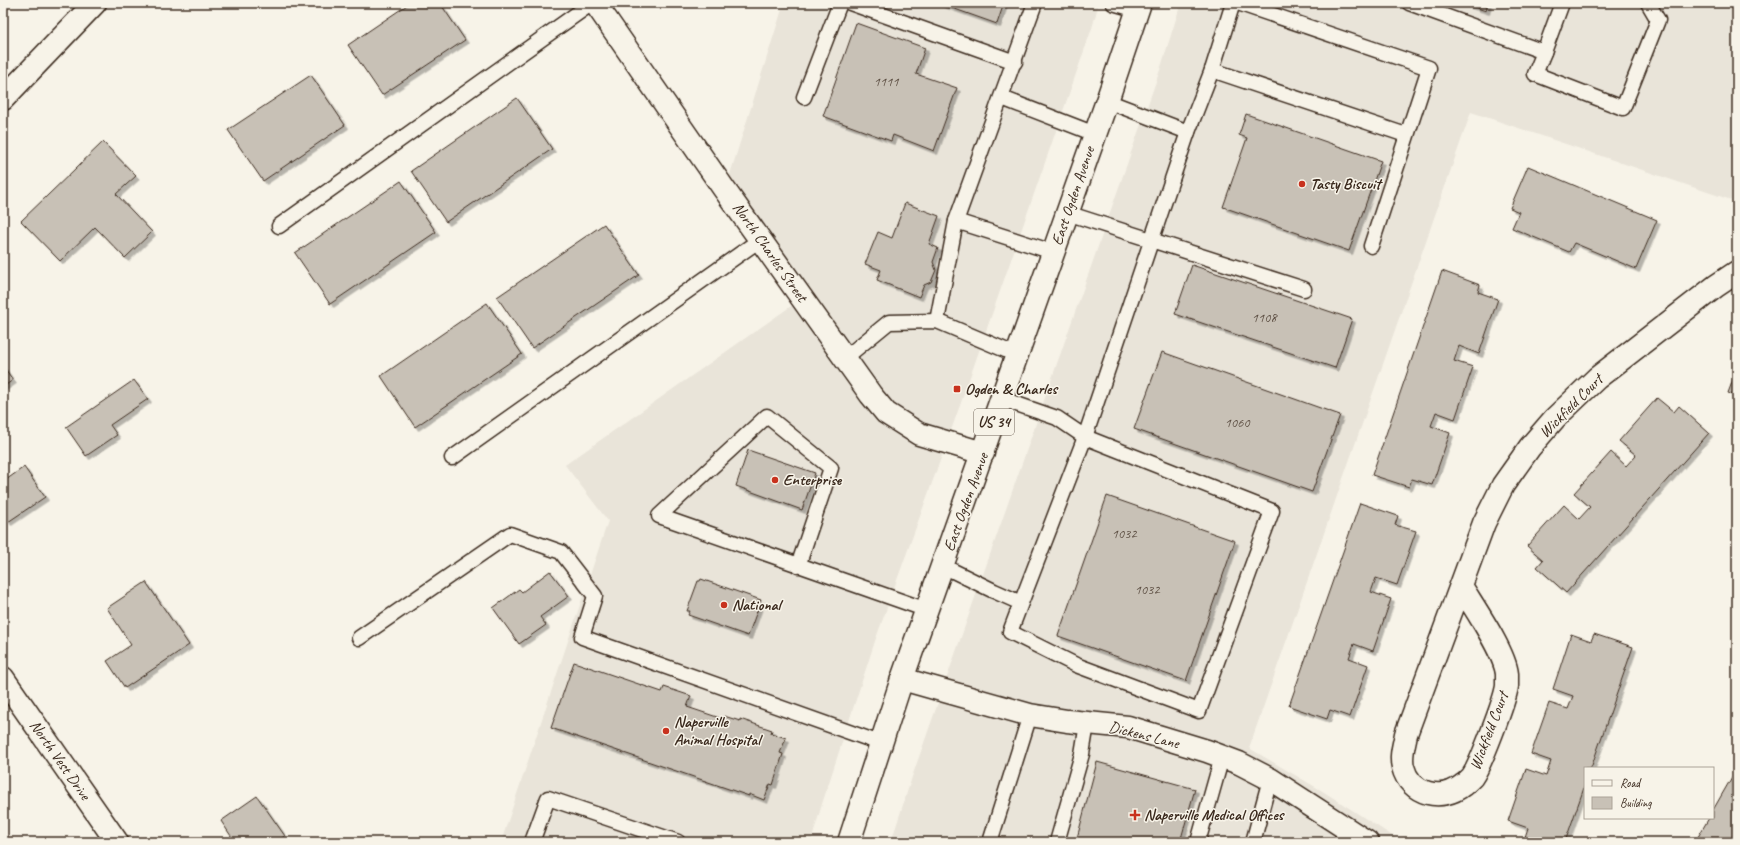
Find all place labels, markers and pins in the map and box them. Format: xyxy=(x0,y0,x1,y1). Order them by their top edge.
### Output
place label: Tasty Biscuit xyxy=(1310,174,1383,194)
marker: Tasty Biscuit xyxy=(1297,179,1307,189)
place label: Ogden & Charles xyxy=(965,379,1058,399)
marker: Ogden & Charles xyxy=(952,384,962,394)
place label: Enterprise xyxy=(783,470,843,490)
marker: Enterprise xyxy=(770,475,780,485)
place label: National xyxy=(732,595,784,615)
marker: National xyxy=(719,600,729,610)
place label: Naperville Animal Hospital xyxy=(674,712,763,750)
marker: Naperville Animal Hospital xyxy=(661,726,671,736)
place label: Naperville Medical Offices xyxy=(1144,805,1285,825)
marker: Naperville Medical Offices xyxy=(1129,809,1141,821)

